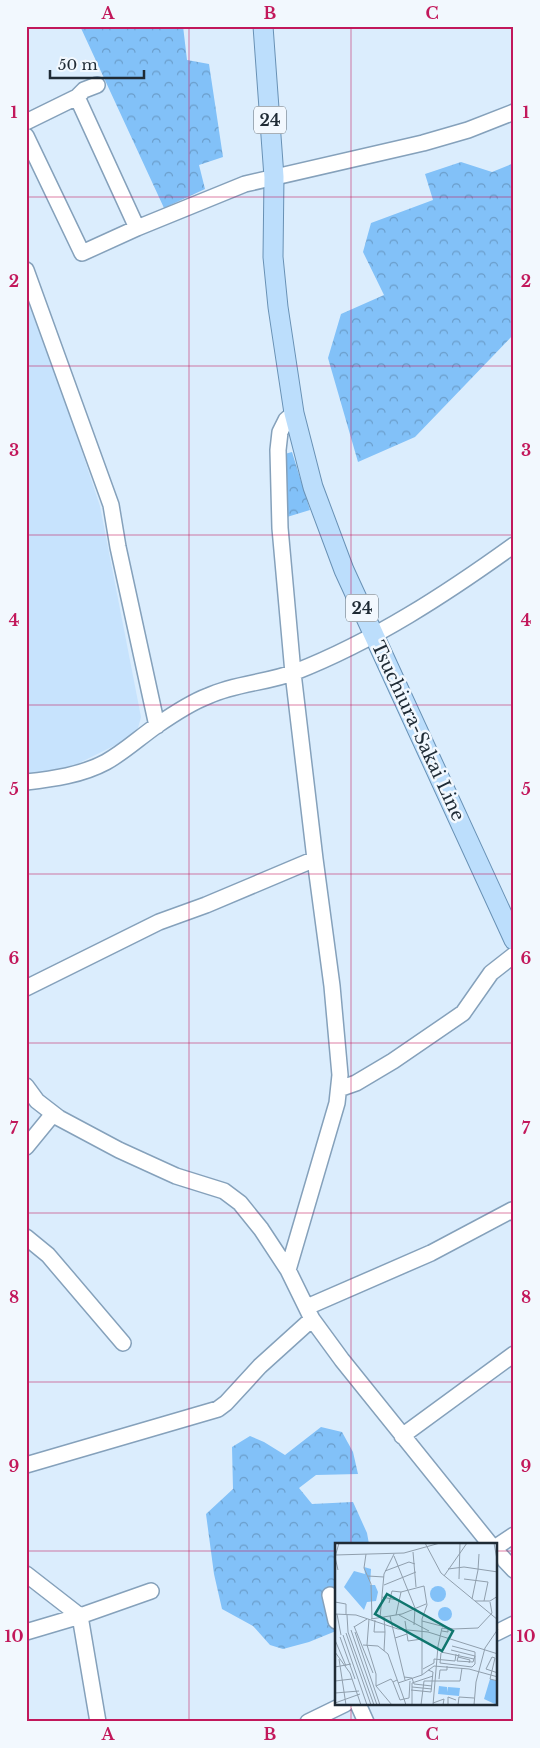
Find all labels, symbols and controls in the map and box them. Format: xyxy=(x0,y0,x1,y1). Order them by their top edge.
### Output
text: A xyxy=(101,3,116,23)
text: B xyxy=(264,3,277,23)
text: C xyxy=(425,3,439,23)
scale bar xyxy=(50,48,144,80)
text: 50 m xyxy=(58,55,98,74)
text: 1 xyxy=(11,102,18,122)
text: 1 xyxy=(523,102,530,122)
road number: 24 xyxy=(254,106,286,134)
text: 2 xyxy=(9,271,19,291)
text: 2 xyxy=(521,271,531,291)
text: 3 xyxy=(9,440,19,460)
text: 3 xyxy=(521,440,531,460)
road number: 24 xyxy=(346,594,378,622)
text: 4 xyxy=(9,610,19,630)
text: 4 xyxy=(521,610,531,630)
street label: Tsuchiura-Sakai Line xyxy=(367,638,469,824)
text: 5 xyxy=(9,779,19,799)
text: 5 xyxy=(521,779,531,799)
text: 6 xyxy=(9,948,20,968)
text: 6 xyxy=(521,948,532,968)
text: 7 xyxy=(10,1118,19,1138)
text: 7 xyxy=(522,1118,531,1138)
text: 8 xyxy=(9,1287,19,1307)
text: 8 xyxy=(521,1287,531,1307)
text: 9 xyxy=(9,1456,20,1476)
text: 9 xyxy=(521,1456,532,1476)
inset map xyxy=(335,1543,498,1706)
text: 10 xyxy=(4,1626,24,1646)
text: 10 xyxy=(516,1626,536,1646)
text: A xyxy=(101,1724,116,1744)
text: B xyxy=(264,1724,277,1744)
text: C xyxy=(425,1724,439,1744)

